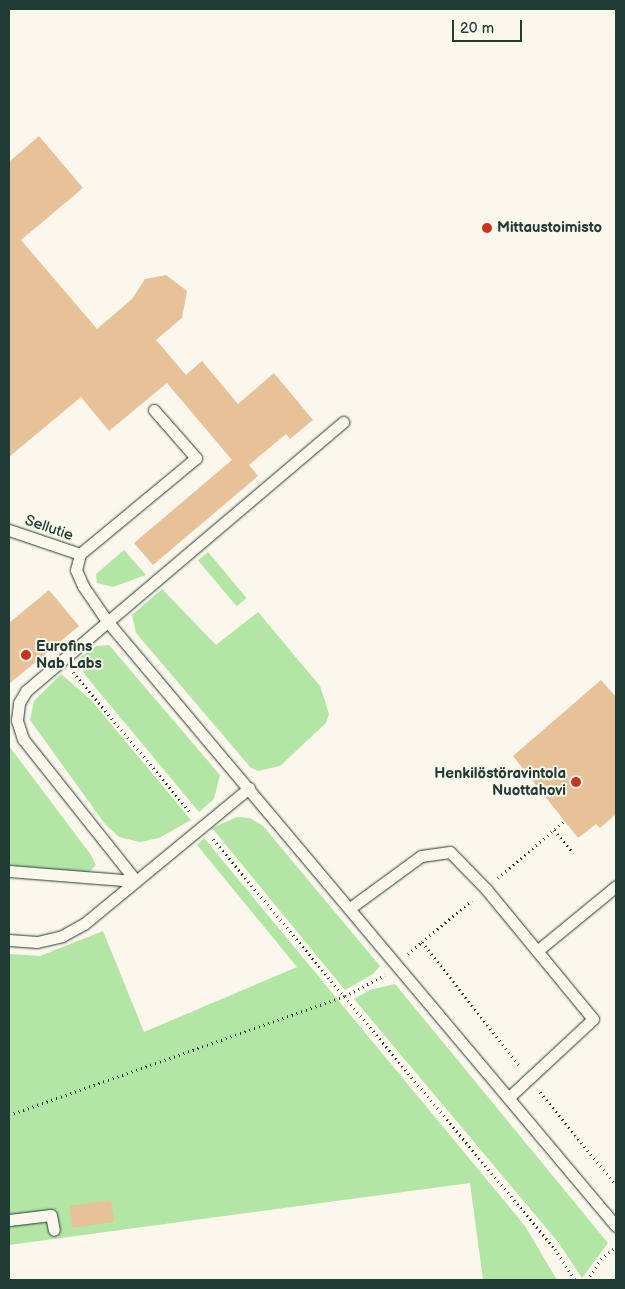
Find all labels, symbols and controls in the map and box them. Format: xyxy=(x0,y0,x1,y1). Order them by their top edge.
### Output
scale bar xyxy=(455,10,525,42)
text: 20 m xyxy=(460,19,494,38)
place label: Mittaustoimisto xyxy=(497,219,602,237)
marker: Mittaustoimisto xyxy=(481,222,493,234)
street label: Sellutie xyxy=(22,511,76,545)
place label: Eurofins Nab Labs xyxy=(36,637,102,672)
marker: Eurofins Nab Labs xyxy=(20,649,32,661)
place label: Henkilöstöravintola Nuottahovi xyxy=(434,764,566,799)
marker: Henkilöstöravintola Nuottahovi xyxy=(570,776,582,788)

